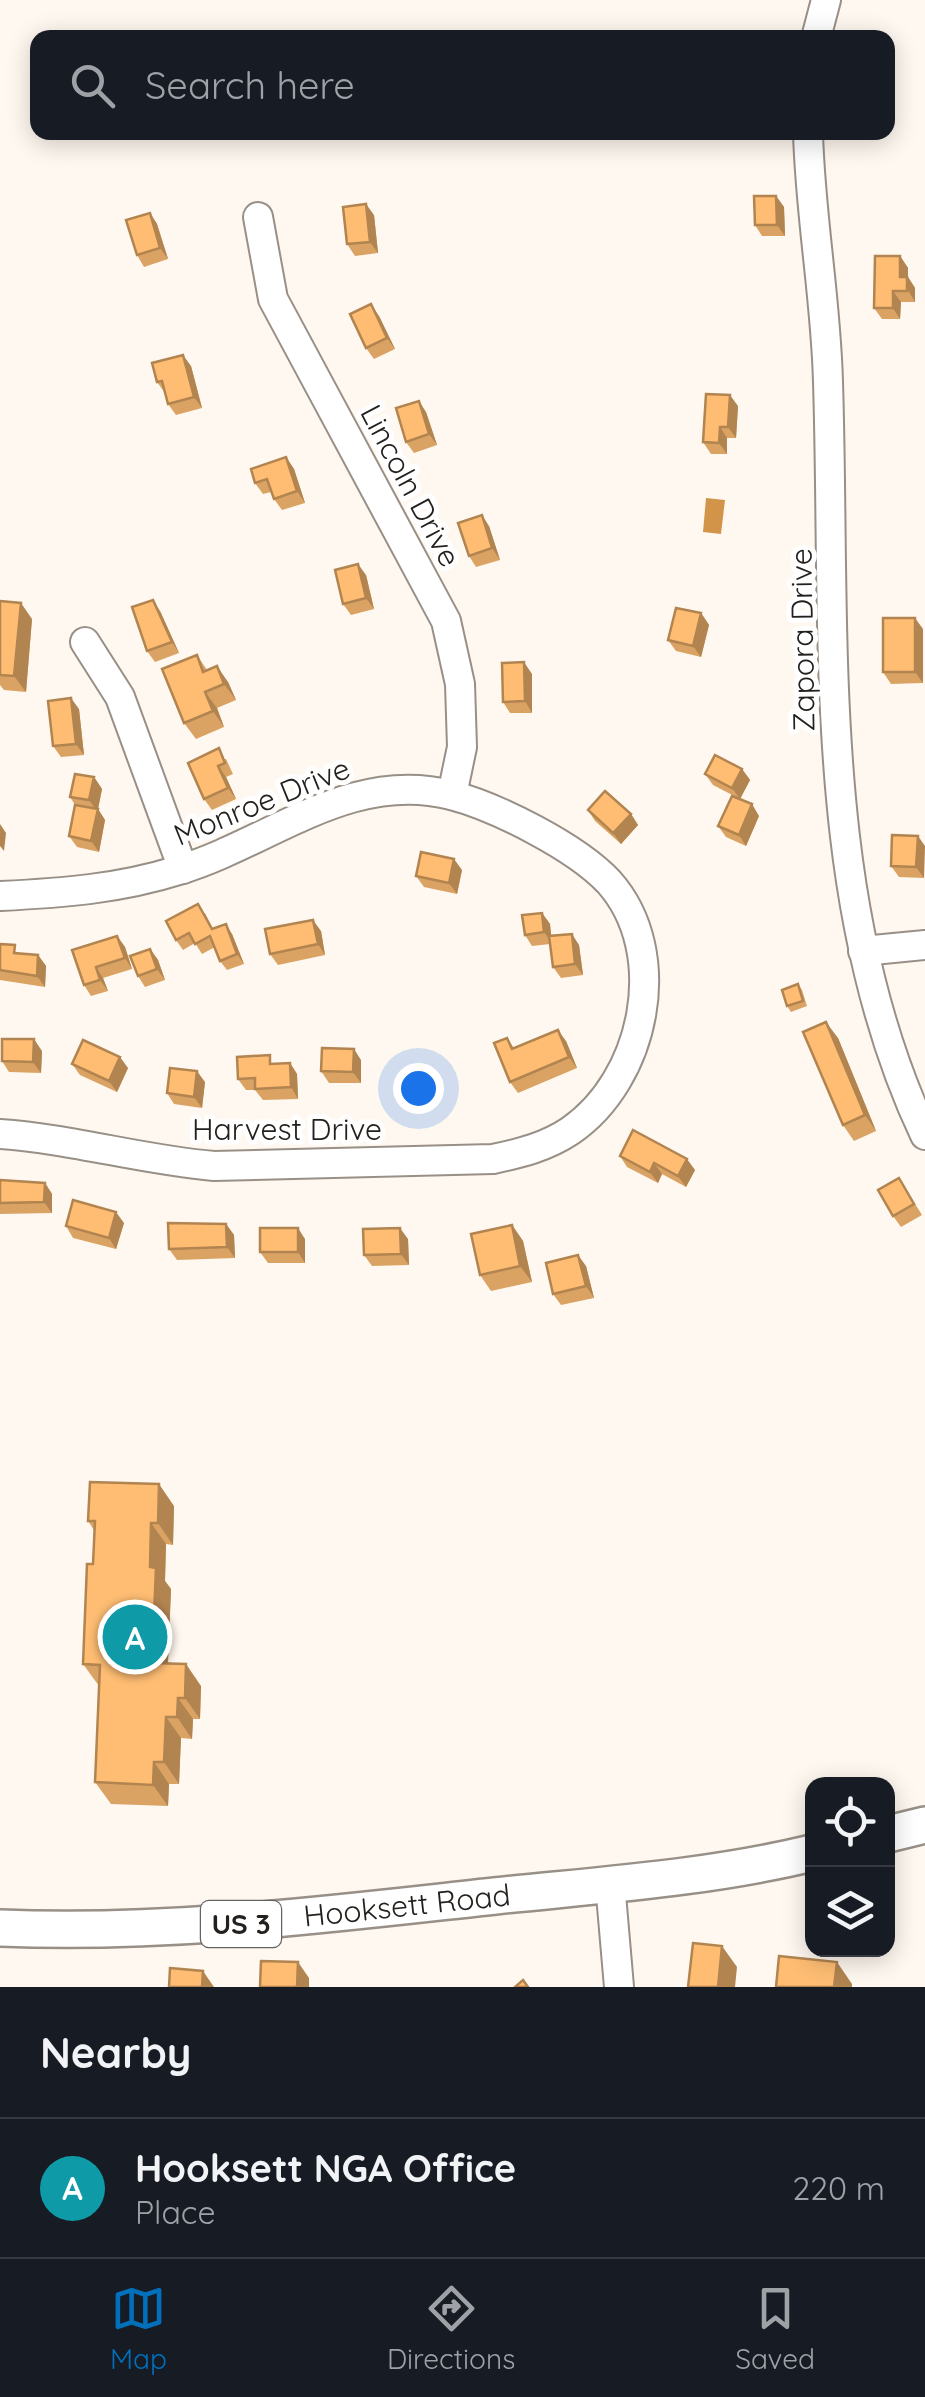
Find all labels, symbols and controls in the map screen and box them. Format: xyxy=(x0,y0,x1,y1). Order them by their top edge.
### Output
search box xyxy=(30,30,895,140)
icon: search xyxy=(65,58,120,113)
text: Search here xyxy=(145,61,355,109)
street label: Lincoln Drive xyxy=(352,398,469,573)
street label: Zapora Drive xyxy=(781,548,823,732)
street label: Monroe Drive xyxy=(168,748,355,854)
your location xyxy=(393,1063,444,1114)
street label: Harvest Drive xyxy=(192,1110,382,1148)
pin: A xyxy=(102,1600,168,1674)
map controls xyxy=(805,1777,895,1957)
button: locate xyxy=(805,1777,895,1867)
button: layers xyxy=(805,1867,895,1957)
street label: Hooksett Road xyxy=(302,1875,512,1935)
road number: US 3 xyxy=(201,1901,281,1947)
text: Nearby xyxy=(40,2026,191,2079)
text: Hooksett NGA Office xyxy=(135,2144,516,2192)
text: A xyxy=(62,2168,83,2208)
text: 220 m xyxy=(793,2168,885,2208)
text: Place xyxy=(135,2192,215,2232)
tab: Map xyxy=(110,2281,167,2376)
tab: Directions xyxy=(387,2281,515,2376)
tab: Saved xyxy=(735,2281,815,2376)

